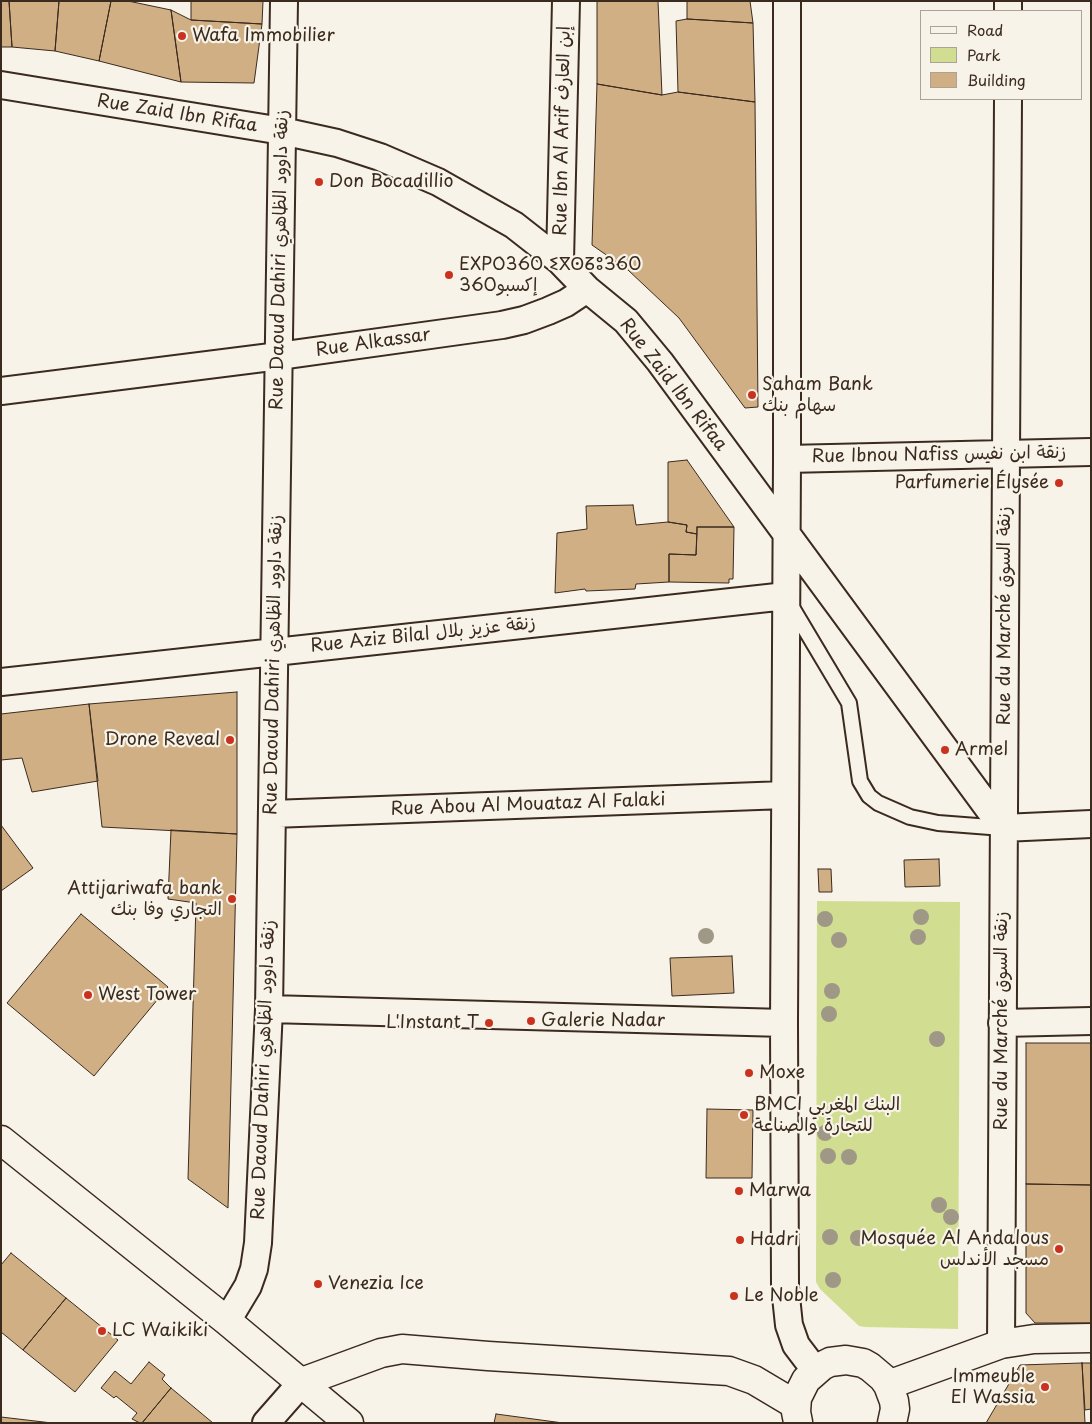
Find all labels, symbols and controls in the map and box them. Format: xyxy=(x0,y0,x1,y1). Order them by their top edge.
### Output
legend xyxy=(920,10,1082,100)
text: Road xyxy=(967,18,1003,41)
place label: Wafa Immobilier xyxy=(192,25,335,47)
street label: Rue Ibn Al Arif إبن العارف xyxy=(550,26,576,236)
marker: Wafa Immobilier xyxy=(176,30,188,42)
text: Park xyxy=(967,43,1001,66)
text: Building xyxy=(967,68,1026,91)
street label: Rue Zaid Ibn Rifaa xyxy=(95,91,259,137)
street label: Rue Daoud Dahiri زنقة داوود الظاهري xyxy=(267,110,293,410)
place label: Don Bocadillio xyxy=(329,171,453,193)
marker: Don Bocadillio xyxy=(313,176,325,188)
place label: EXPO360 ⵉⴳⵙⵒⵓ360 إكسبو360 xyxy=(459,254,641,296)
marker: EXPO360 ⵉⴳⵙⵒⵓ360 إكسبو360 xyxy=(443,269,455,281)
street label: Rue Zaid Ibn Rifaa xyxy=(615,314,731,456)
street label: Rue Alkassar xyxy=(314,324,432,362)
place label: Saham Bank سهام بنك xyxy=(762,374,873,416)
marker: Saham Bank سهام بنك xyxy=(746,389,758,401)
street label: Rue Ibnou Nafiss زنقة ابن نفيس xyxy=(812,442,1066,468)
place label: Parfumerie Élysée xyxy=(895,472,1049,494)
marker: Parfumerie Élysée xyxy=(1053,477,1065,489)
street label: Rue du Marché زنقة السوق xyxy=(994,506,1016,726)
street label: Rue Daoud Dahiri زنقة داوود الظاهري xyxy=(261,515,287,815)
street label: Rue Aziz Bilal زنقة عزيز بلال xyxy=(309,612,537,658)
place label: Drone Reveal xyxy=(104,729,220,751)
marker: Drone Reveal xyxy=(224,734,236,746)
place label: Armel xyxy=(955,739,1008,761)
marker: Armel xyxy=(939,744,951,756)
street label: Rue Abou Al Mouataz Al Falaki xyxy=(390,789,666,821)
place label: Attijariwafa bank التجاري وفا بنك xyxy=(67,878,222,921)
marker: Attijariwafa bank التجاري وفا بنك xyxy=(226,893,238,905)
street label: Rue du Marché زنقة السوق xyxy=(991,911,1013,1131)
street label: Rue Daoud Dahiri زنقة داوود الظاهري xyxy=(248,920,280,1220)
place label: West Tower xyxy=(98,984,196,1006)
marker: West Tower xyxy=(82,989,94,1001)
place label: Galerie Nadar xyxy=(541,1010,665,1032)
place label: L'Instant T xyxy=(386,1012,479,1034)
marker: Galerie Nadar xyxy=(525,1015,537,1027)
marker: L'Instant T xyxy=(483,1017,495,1029)
place label: Moxe xyxy=(759,1062,805,1084)
marker: Moxe xyxy=(743,1067,755,1079)
place label: BMCI البنك المغربي للتجارة والصناعة xyxy=(754,1094,900,1136)
marker: BMCI البنك المغربي للتجارة والصناعة xyxy=(738,1109,750,1121)
place label: Marwa xyxy=(749,1180,811,1202)
marker: Marwa xyxy=(733,1185,745,1197)
place label: Mosquée Al Andalous مسجد الأندلس xyxy=(860,1228,1049,1270)
place label: Hadri xyxy=(750,1229,799,1251)
marker: Hadri xyxy=(734,1234,746,1246)
marker: Mosquée Al Andalous مسجد الأندلس xyxy=(1053,1243,1065,1255)
place label: Venezia Ice xyxy=(328,1273,424,1295)
marker: Venezia Ice xyxy=(312,1278,324,1290)
place label: Le Noble xyxy=(744,1285,819,1307)
marker: Le Noble xyxy=(728,1290,740,1302)
place label: LC Waikiki xyxy=(112,1320,208,1342)
marker: LC Waikiki xyxy=(96,1325,108,1337)
place label: Immeuble El Wassia xyxy=(951,1366,1035,1408)
marker: Immeuble El Wassia xyxy=(1039,1381,1051,1393)

